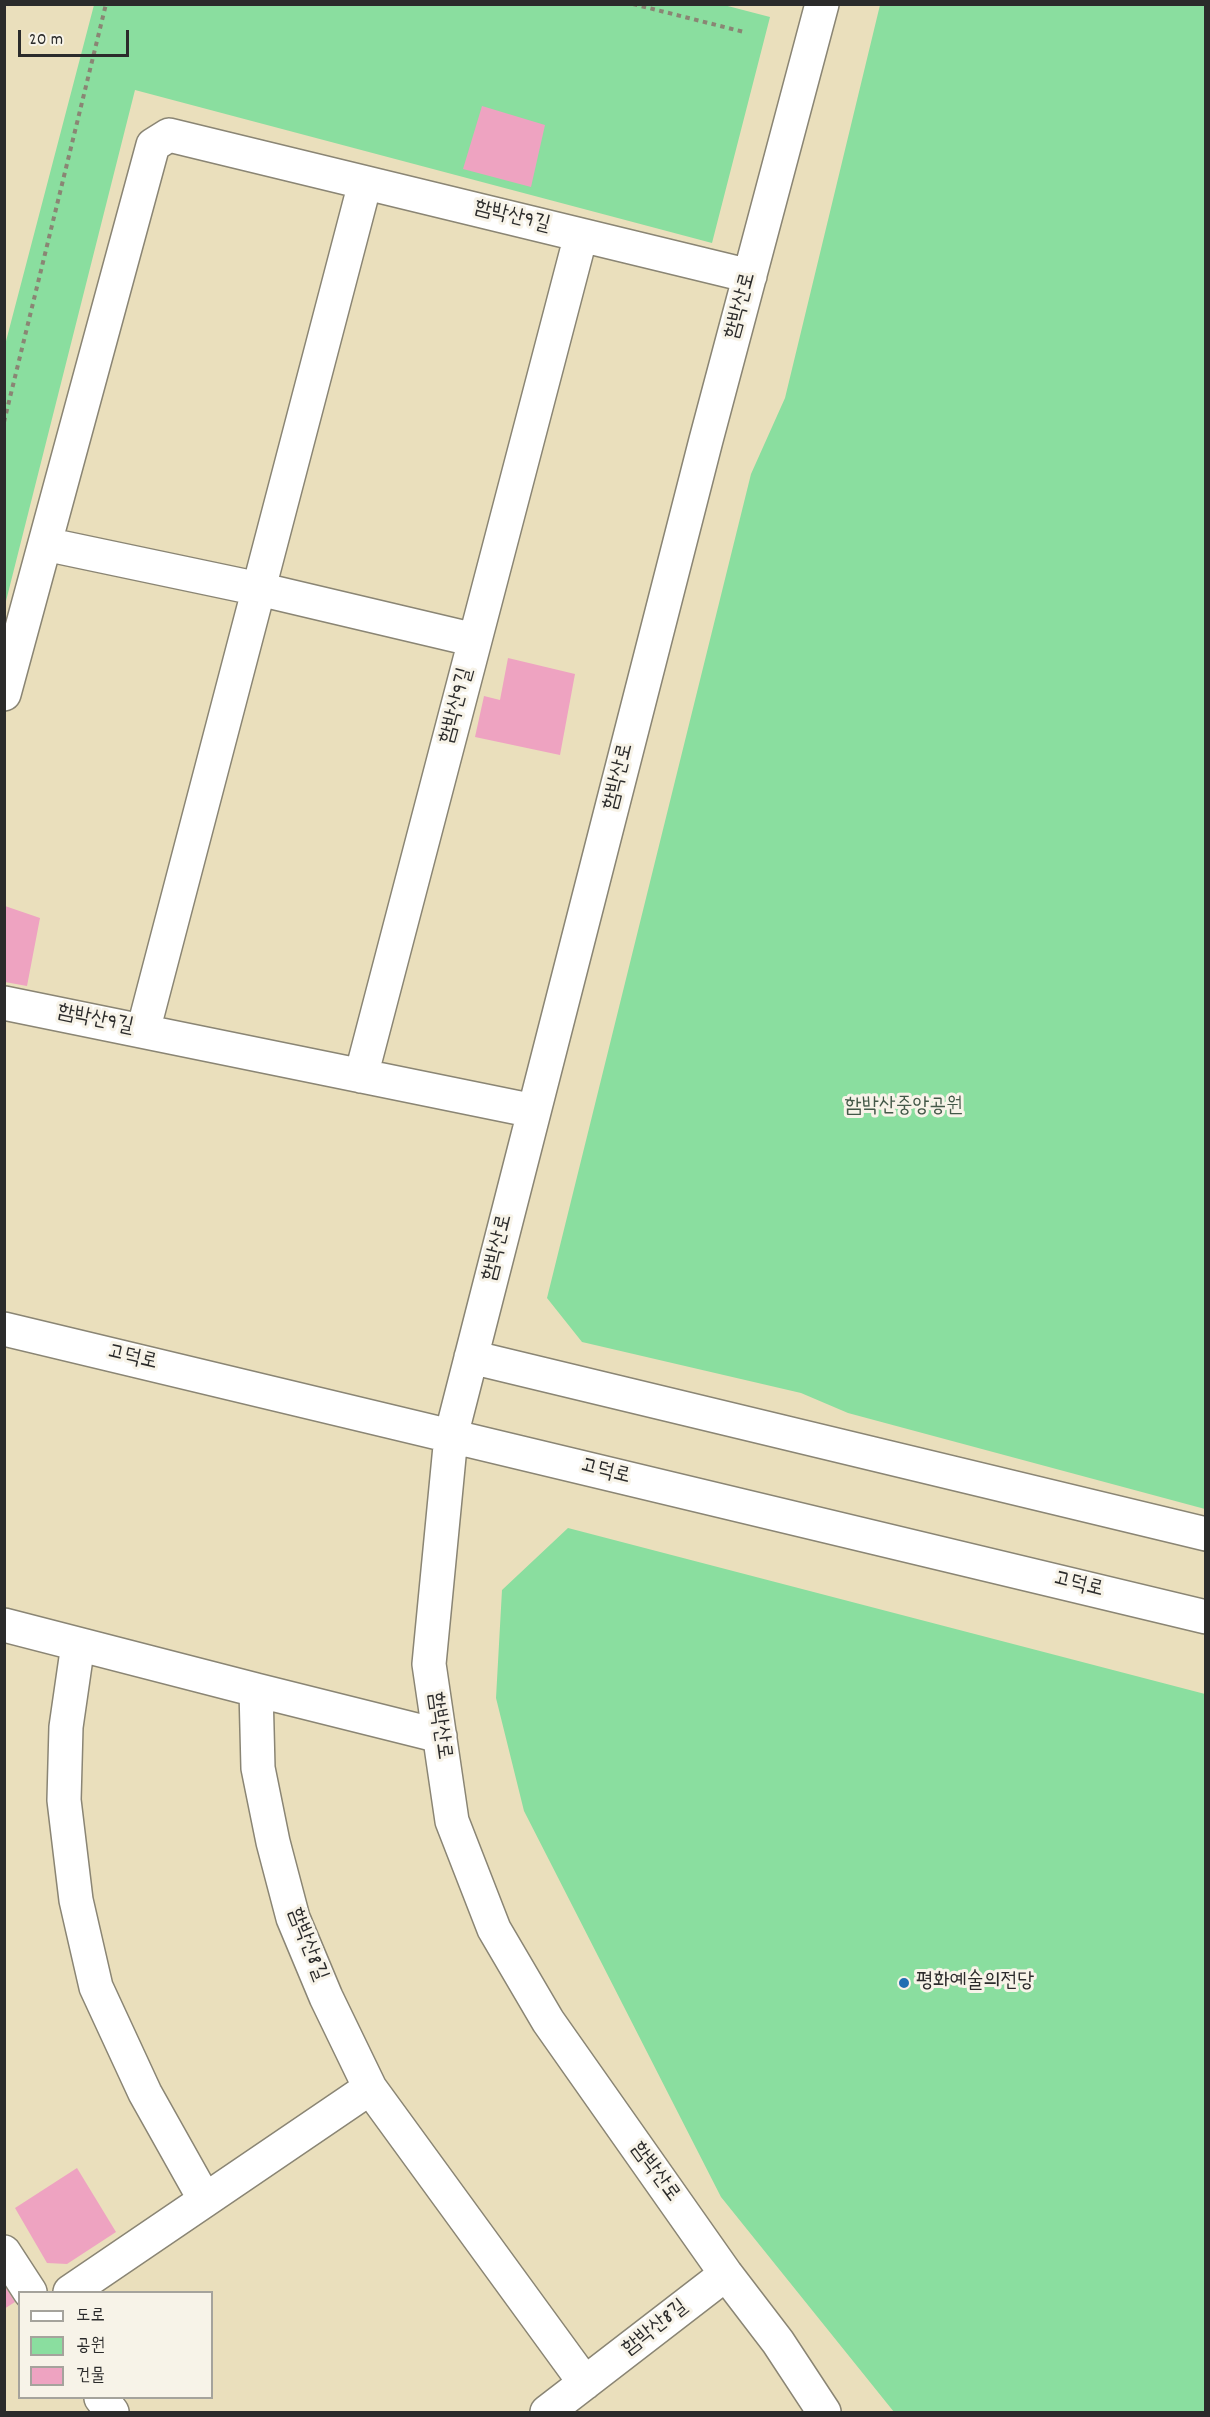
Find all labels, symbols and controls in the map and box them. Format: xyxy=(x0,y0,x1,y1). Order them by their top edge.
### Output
scale bar xyxy=(21,18,132,56)
text: 20 m xyxy=(29,28,63,53)
street label: 함박산9길 xyxy=(471,196,553,240)
street label: 함박산로 xyxy=(721,270,763,342)
street label: 함박산9길 xyxy=(436,665,480,747)
street label: 함박산로 xyxy=(600,741,640,813)
street label: 함박산9길 xyxy=(55,1001,135,1041)
park label: 함박산중앙공원 xyxy=(845,1095,963,1121)
street label: 함박산로 xyxy=(479,1212,519,1284)
street label: 고덕로 xyxy=(104,1341,160,1377)
street label: 고덕로 xyxy=(577,1455,633,1491)
street label: 고덕로 xyxy=(1050,1568,1106,1604)
street label: 함박산로 xyxy=(421,1691,455,1761)
street label: 함박산8길 xyxy=(281,1905,331,1985)
place label: 평화예술의전당 xyxy=(916,1970,1034,1996)
marker: 평화예술의전당 xyxy=(897,1976,911,1990)
street label: 함박산로 xyxy=(624,2138,684,2208)
legend xyxy=(18,2291,213,2399)
street label: 함박산8길 xyxy=(618,2296,694,2362)
text: 도로 xyxy=(76,2304,105,2329)
text: 공원 xyxy=(76,2334,105,2359)
text: 건물 xyxy=(76,2364,105,2389)

